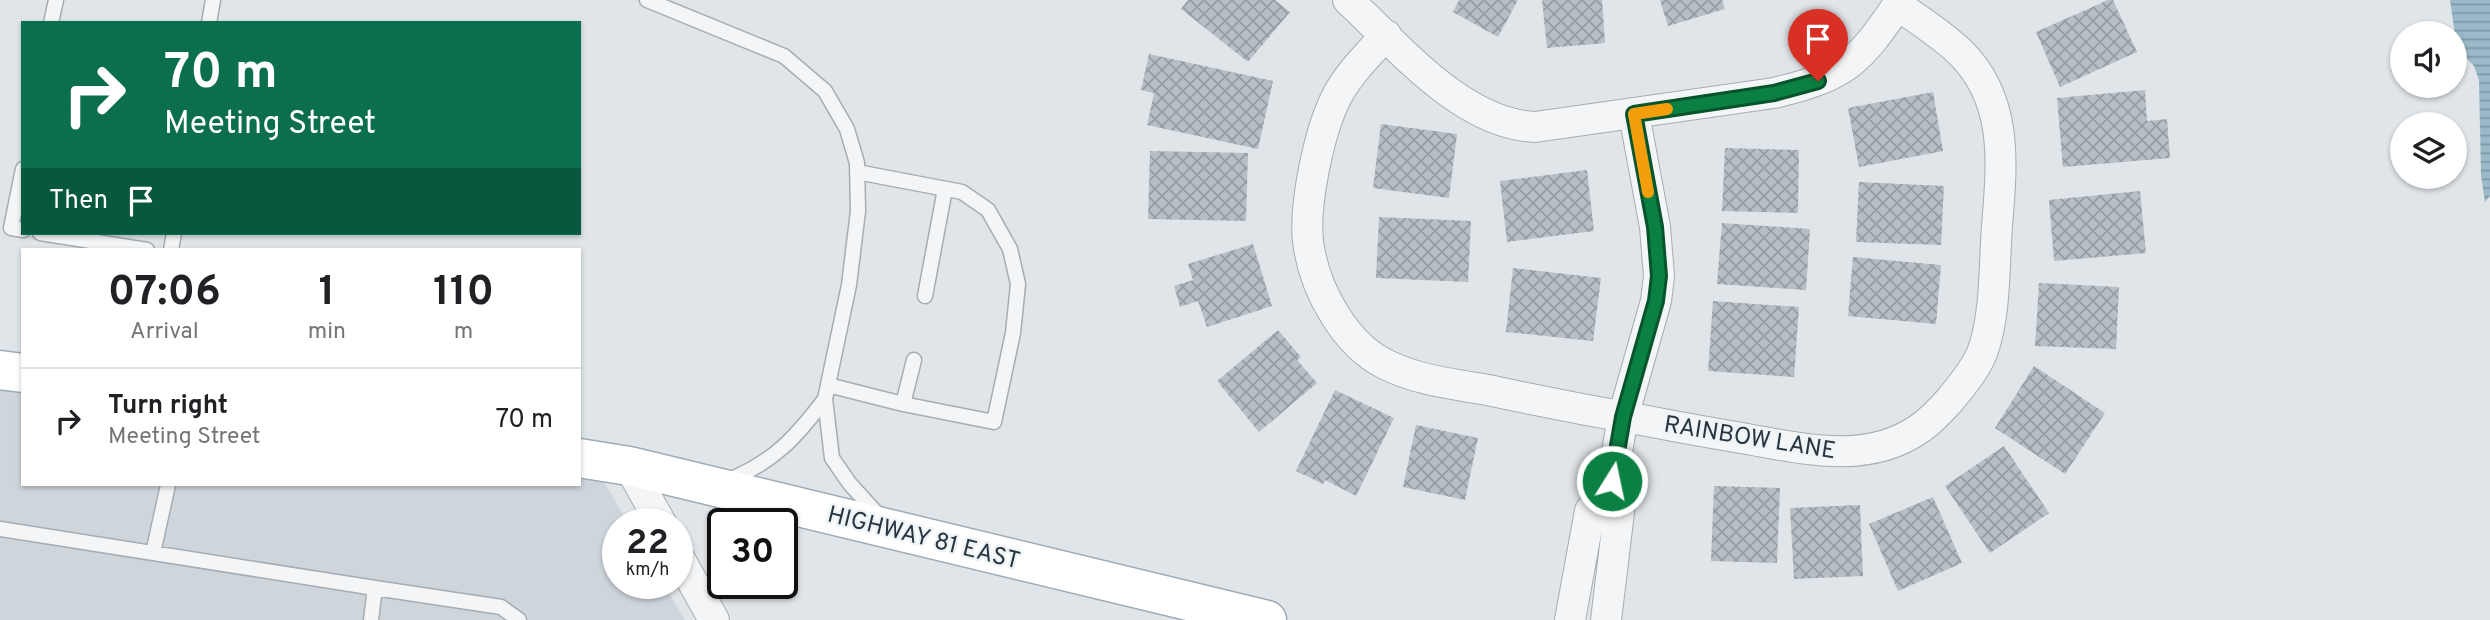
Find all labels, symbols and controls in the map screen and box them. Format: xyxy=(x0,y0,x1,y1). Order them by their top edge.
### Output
pin xyxy=(1788,9,1848,81)
icon: arrive xyxy=(1799,20,1837,58)
map controls xyxy=(2390,21,2467,189)
button: sound xyxy=(2390,21,2467,98)
text: 70 m xyxy=(164,44,278,106)
icon: right xyxy=(49,49,140,140)
text: Meeting Street xyxy=(164,105,376,145)
button: layers xyxy=(2390,112,2467,189)
icon: arrive xyxy=(122,182,160,220)
text: Then xyxy=(49,185,108,218)
text: 07:06 xyxy=(108,267,221,320)
text: 1 xyxy=(319,267,335,320)
text: 110 xyxy=(433,267,494,320)
text: Arrival xyxy=(130,318,199,347)
text: min xyxy=(308,318,346,347)
text: m xyxy=(454,318,473,347)
text: Turn right xyxy=(108,390,228,423)
icon: right xyxy=(49,402,87,440)
text: 70 m xyxy=(495,404,553,437)
street label: RAINBOW LANE xyxy=(1662,411,1838,467)
text: Meeting Street xyxy=(108,423,261,452)
position arrow xyxy=(1575,444,1649,518)
street label: HIGHWAY 81 EAST xyxy=(824,501,1023,577)
speed limit sign: 30 xyxy=(707,508,798,599)
text: 22 xyxy=(626,522,669,566)
text: km/h xyxy=(626,559,669,582)

